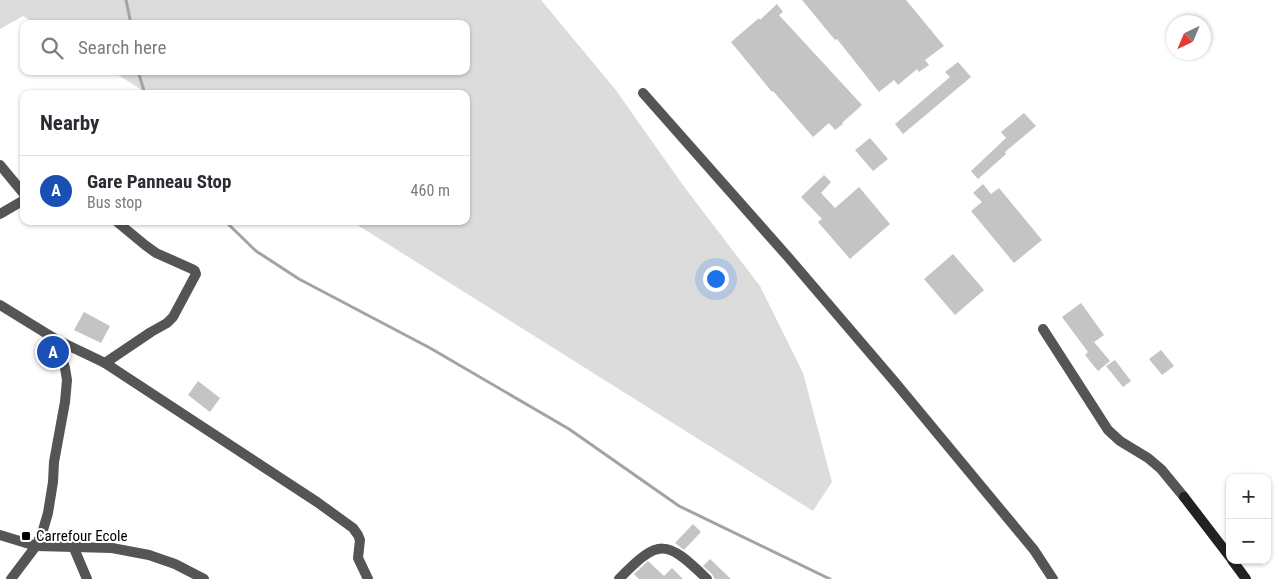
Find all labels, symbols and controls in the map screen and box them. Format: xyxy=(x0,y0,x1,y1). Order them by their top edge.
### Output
north arrow xyxy=(1166,15,1211,60)
search box xyxy=(20,20,470,75)
icon: search xyxy=(38,34,66,62)
text: Search here xyxy=(78,36,166,59)
text: Nearby xyxy=(40,111,99,135)
text: Gare Panneau Stop xyxy=(87,170,231,193)
text: A xyxy=(51,181,61,200)
text: 460 m xyxy=(411,181,450,200)
text: Bus stop xyxy=(87,193,142,212)
your location xyxy=(703,266,729,292)
pin: A xyxy=(37,333,69,371)
map controls xyxy=(1226,474,1271,564)
button: + xyxy=(1226,474,1271,519)
button: − xyxy=(1226,519,1271,564)
place label: Carrefour Ecole xyxy=(36,527,128,545)
marker: Carrefour Ecole xyxy=(20,530,32,542)

